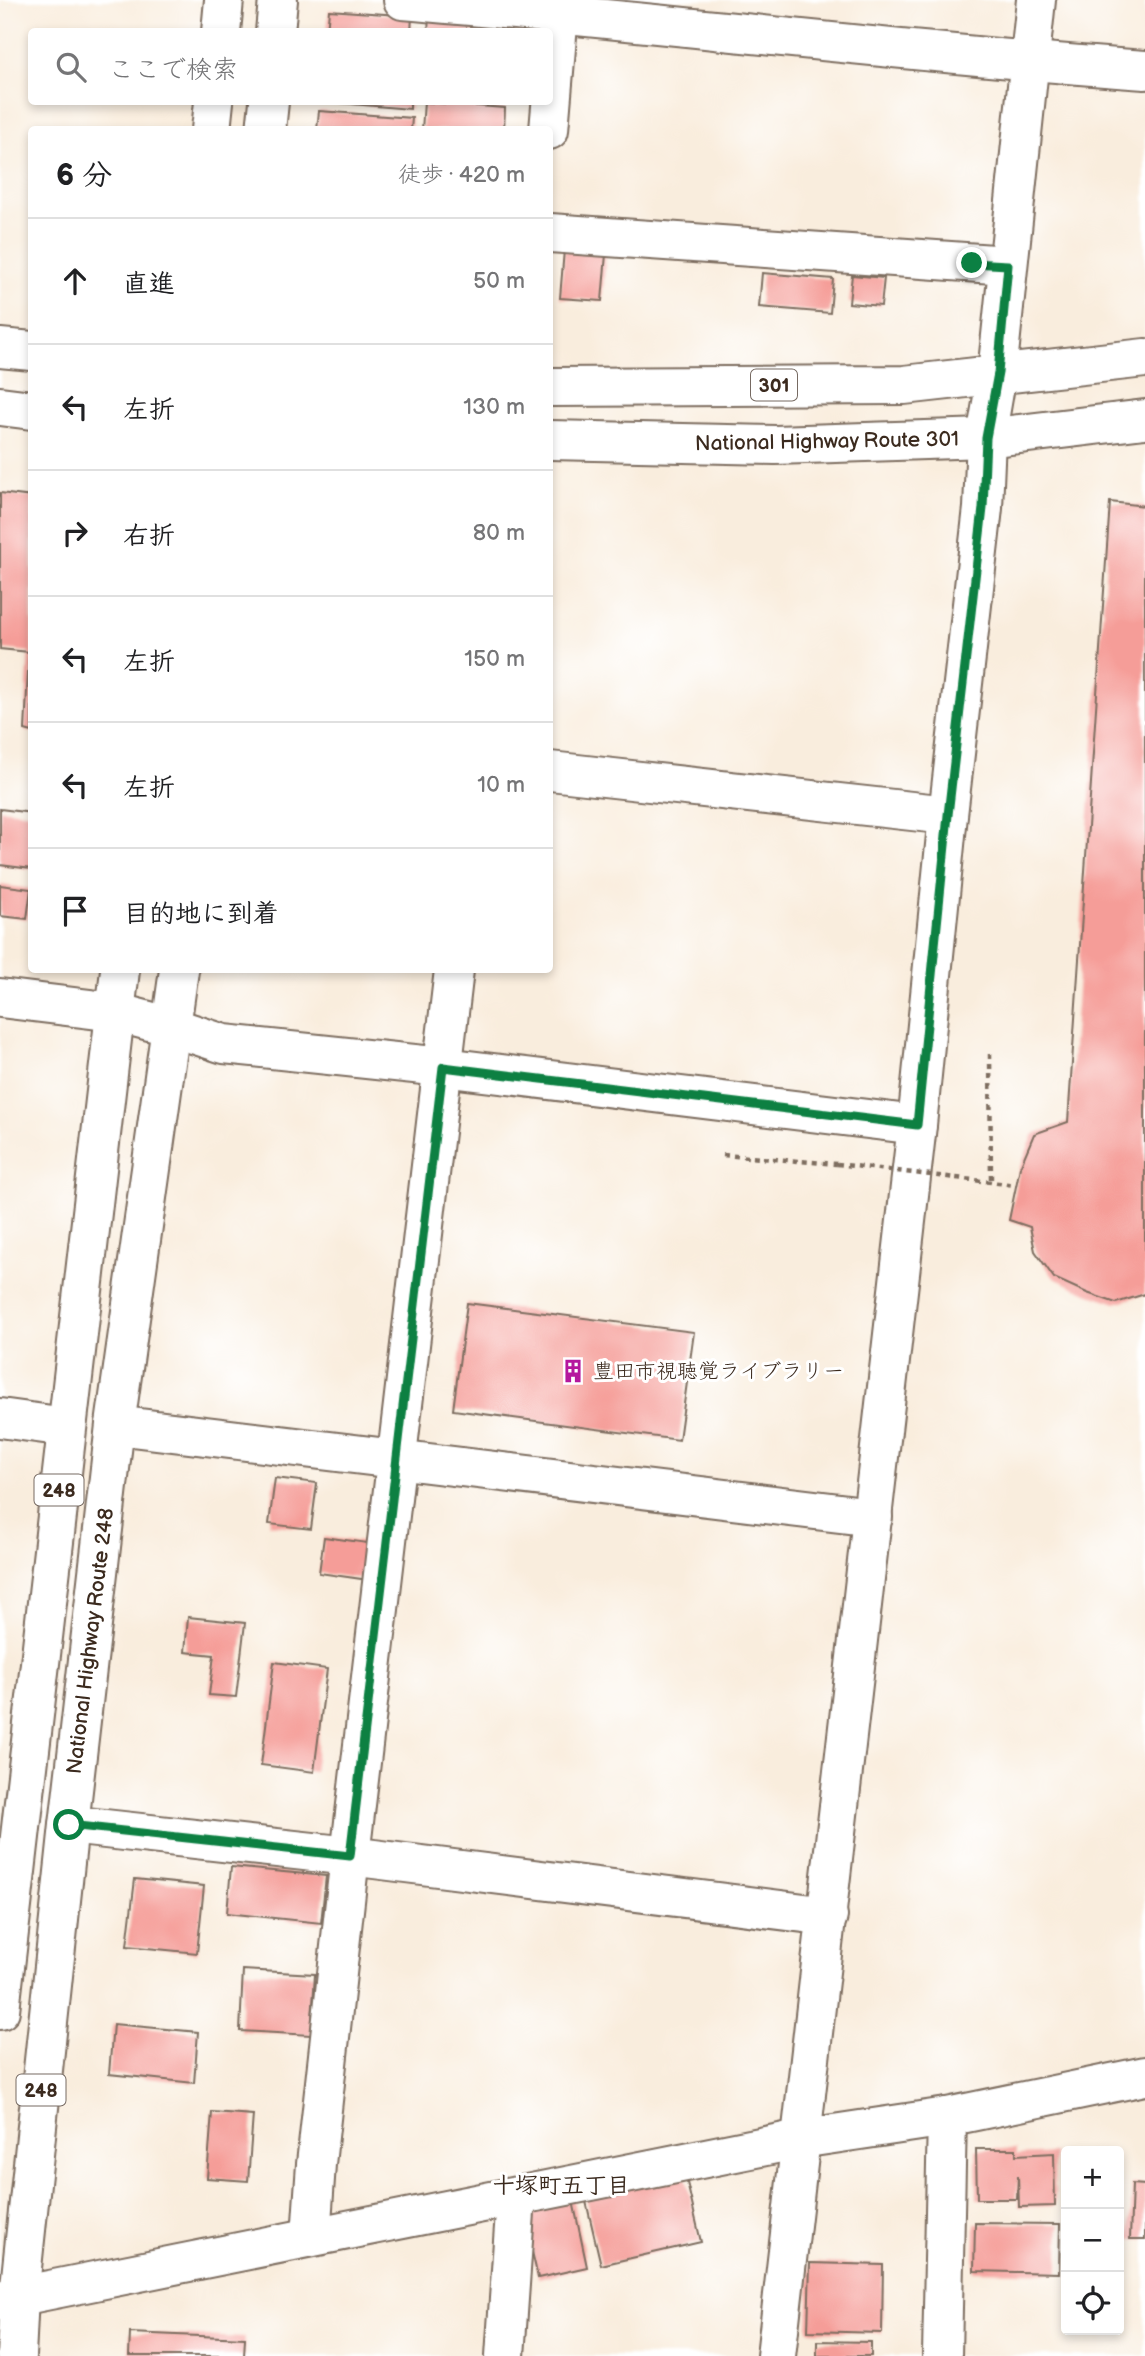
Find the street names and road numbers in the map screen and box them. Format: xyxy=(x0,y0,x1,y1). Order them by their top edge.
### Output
road number: 301 xyxy=(751,370,797,400)
street label: National Highway Route 301 xyxy=(695,427,959,456)
road number: 248 xyxy=(34,1474,84,1506)
street label: National Highway Route 248 xyxy=(62,1507,119,1776)
road number: 248 xyxy=(16,2074,66,2106)

